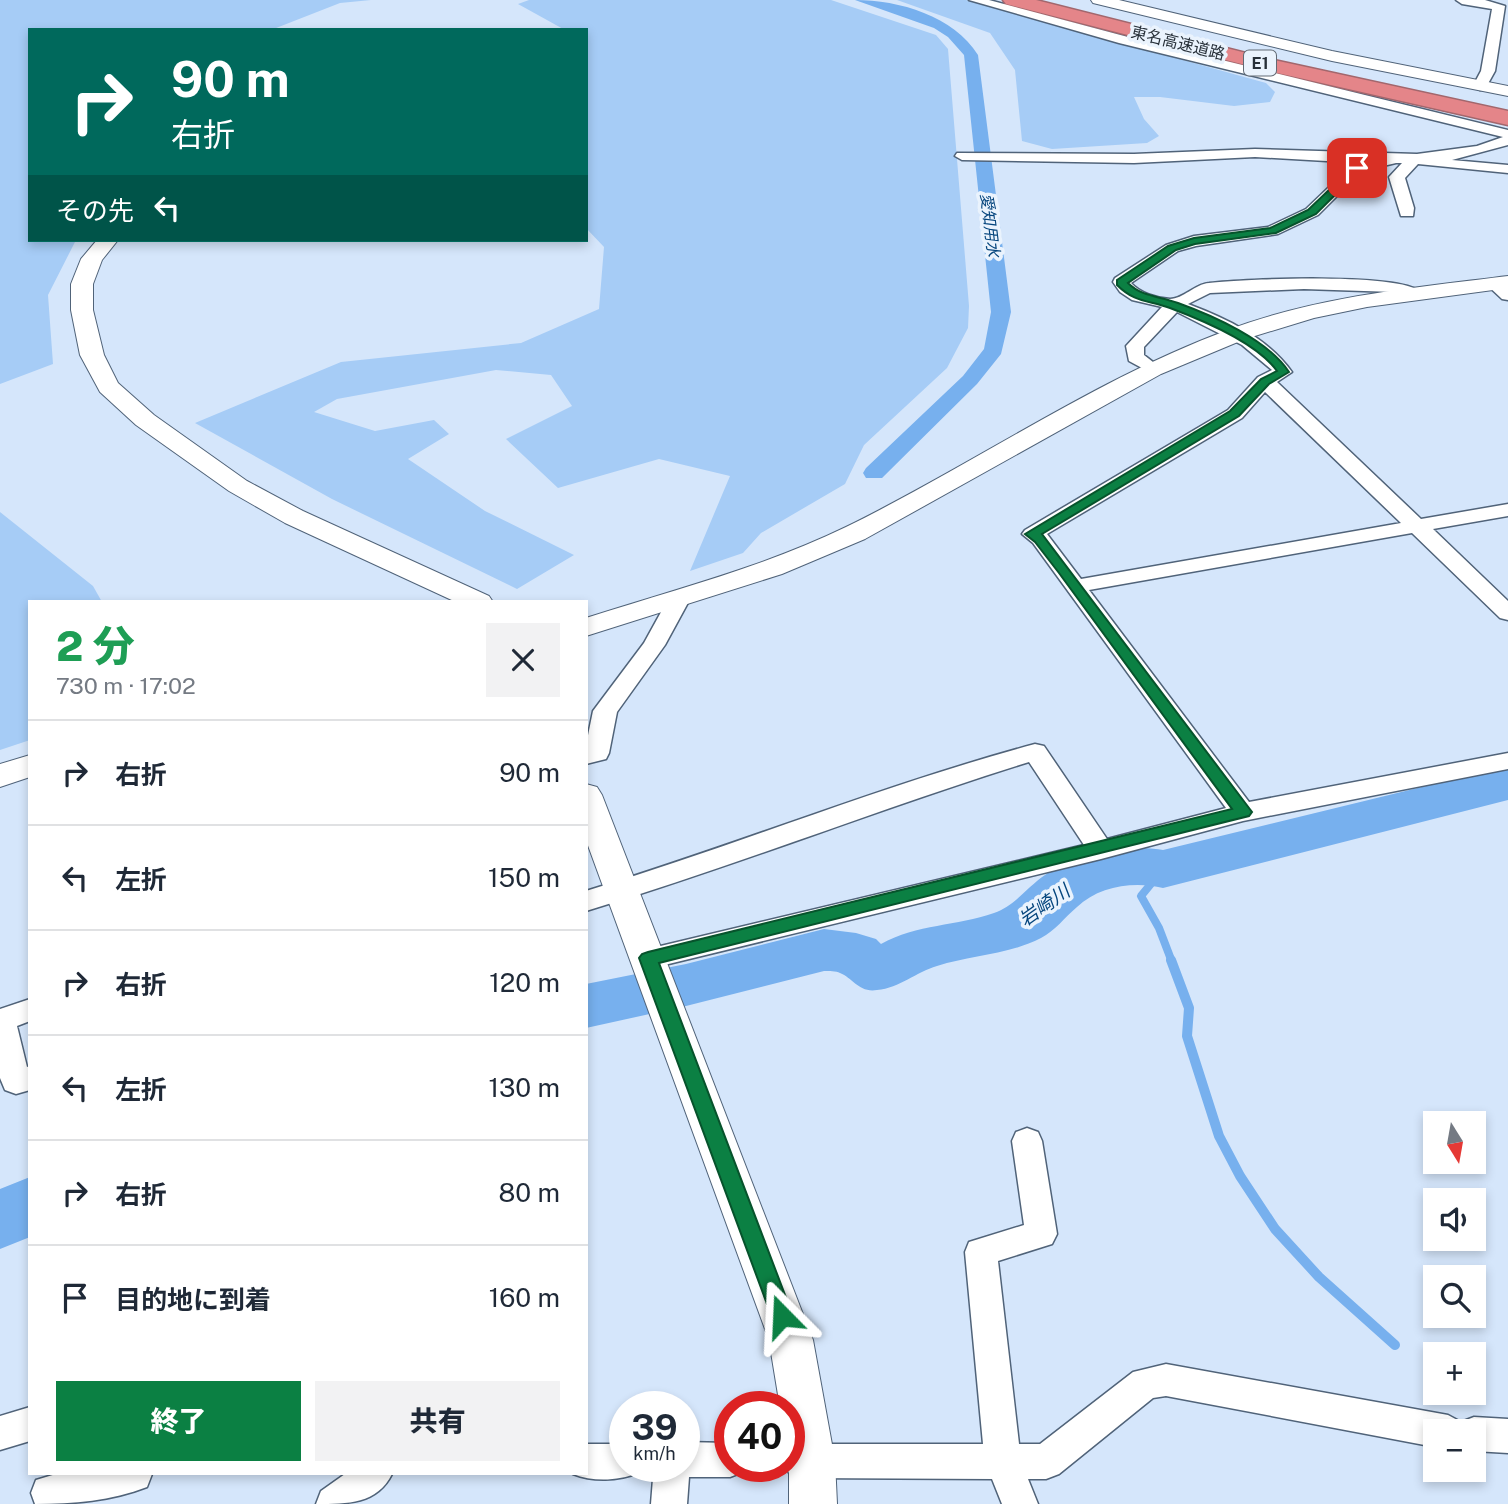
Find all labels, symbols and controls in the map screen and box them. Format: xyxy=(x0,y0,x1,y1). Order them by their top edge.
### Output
street label: 東名高速道路 xyxy=(1129,22,1227,64)
text: 90 m xyxy=(171,50,290,108)
road number: E1 xyxy=(1244,50,1276,76)
icon: right xyxy=(56,56,147,147)
text: 右折 xyxy=(171,116,235,153)
pin xyxy=(1327,138,1387,198)
icon: arrive xyxy=(1338,149,1376,187)
icon: left xyxy=(148,189,186,227)
water label: 愛知用水 xyxy=(977,192,1004,260)
text: その先 xyxy=(56,195,134,226)
text: 2 分 xyxy=(56,621,135,670)
button: close xyxy=(486,623,560,697)
text: 730 m · 17:02 xyxy=(56,672,196,699)
icon: right xyxy=(56,754,94,792)
text: 90 m xyxy=(499,757,560,788)
text: 右折 xyxy=(115,759,167,790)
icon: left xyxy=(56,859,94,897)
text: 150 m xyxy=(488,862,560,893)
text: 左折 xyxy=(115,864,167,895)
water label: 岩崎川 xyxy=(1014,878,1075,930)
icon: right xyxy=(56,964,94,1002)
text: 120 m xyxy=(489,967,560,998)
text: 右折 xyxy=(115,969,167,1000)
icon: left xyxy=(56,1069,94,1107)
text: 130 m xyxy=(488,1072,560,1103)
text: 左折 xyxy=(115,1074,167,1105)
north arrow xyxy=(1423,1111,1486,1174)
map controls xyxy=(1423,1111,1486,1482)
icon: right xyxy=(56,1174,94,1212)
text: 80 m xyxy=(499,1177,560,1208)
text: 右折 xyxy=(115,1179,167,1210)
button: sound xyxy=(1423,1188,1486,1251)
button: search xyxy=(1423,1265,1486,1328)
icon: arrive xyxy=(56,1279,94,1317)
position arrow xyxy=(745,1279,819,1353)
text: 160 m xyxy=(489,1282,560,1313)
text: 目的地に到着 xyxy=(115,1284,271,1315)
button: + xyxy=(1423,1342,1486,1405)
button: 終了 xyxy=(56,1381,301,1461)
button: 共有 xyxy=(315,1381,560,1461)
speed limit sign: 40 xyxy=(714,1391,805,1482)
text: 39 xyxy=(631,1407,678,1448)
button: − xyxy=(1423,1419,1486,1482)
text: km/h xyxy=(633,1443,676,1464)

